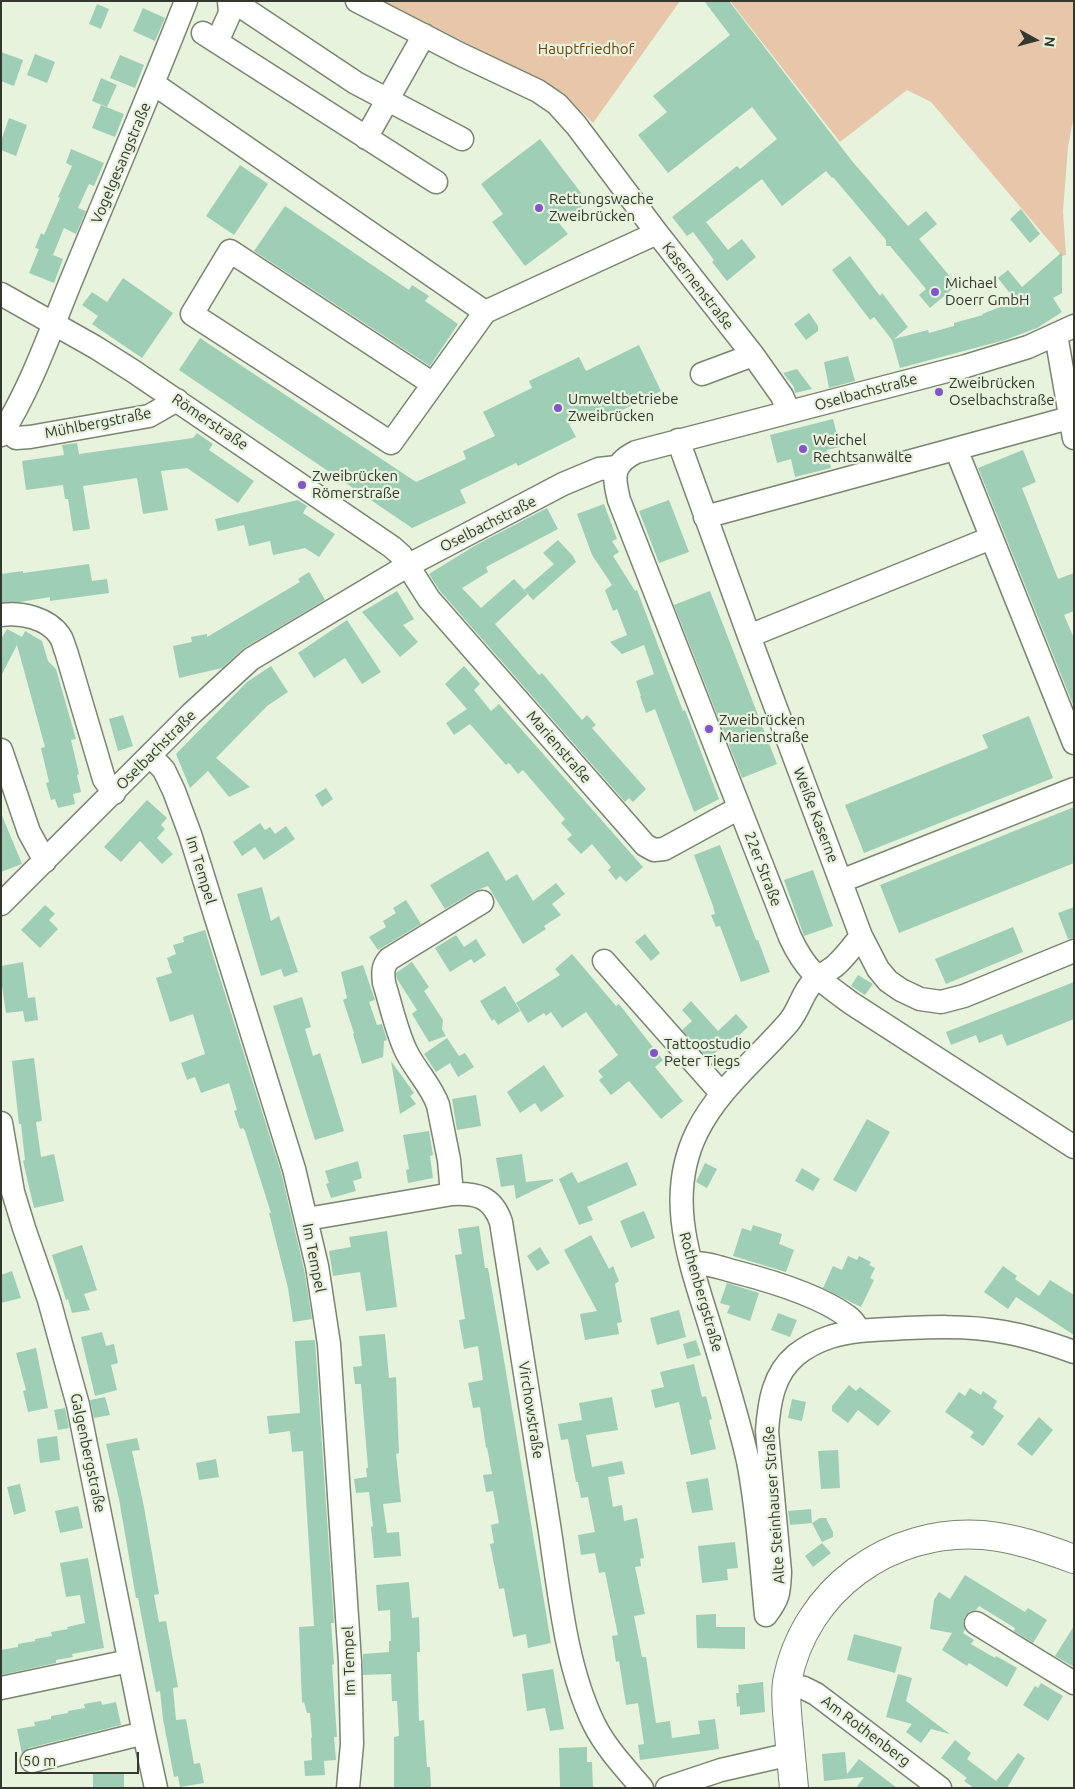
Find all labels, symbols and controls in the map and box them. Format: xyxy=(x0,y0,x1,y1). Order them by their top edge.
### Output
north arrow xyxy=(1010,15,1060,65)
text: N xyxy=(1041,36,1058,48)
park label: Hauptfriedhof xyxy=(538,40,634,58)
street label: Vogelgesangstraße xyxy=(87,100,155,226)
place label: Rettungswache Zweibrücken xyxy=(549,190,654,225)
marker: Rettungswache Zweibrücken xyxy=(533,202,545,214)
street label: Kasernenstraße xyxy=(658,239,738,333)
place label: Michael Doerr GmbH xyxy=(945,274,1030,309)
marker: Michael Doerr GmbH xyxy=(929,286,941,298)
street label: Oselbachstraße xyxy=(813,370,919,414)
place label: Zweibrücken Oselbachstraße xyxy=(949,374,1054,409)
marker: Zweibrücken Oselbachstraße xyxy=(933,386,945,398)
street label: Römerstraße xyxy=(168,390,252,454)
place label: Umweltbetriebe Zweibrücken xyxy=(568,390,679,425)
marker: Umweltbetriebe Zweibrücken xyxy=(552,402,564,414)
street label: Mühlbergstraße xyxy=(43,404,153,442)
place label: Weichel Rechtsanwälte xyxy=(813,431,912,466)
marker: Weichel Rechtsanwälte xyxy=(797,443,809,455)
place label: Zweibrücken Römerstraße xyxy=(312,467,400,502)
marker: Zweibrücken Römerstraße xyxy=(296,479,308,491)
street label: Oselbachstraße xyxy=(437,492,539,556)
street label: Oselbachstraße xyxy=(112,706,200,794)
street label: Marienstraße xyxy=(523,707,595,787)
place label: Zweibrücken Marienstraße xyxy=(719,711,809,746)
marker: Zweibrücken Marienstraße xyxy=(703,723,715,735)
street label: Weiße Kaserne xyxy=(790,765,842,865)
street label: 22er Straße xyxy=(740,829,786,909)
street label: Im Tempel xyxy=(182,834,220,906)
place label: Tattoostudio Peter Tiegs xyxy=(664,1035,751,1070)
marker: Tattoostudio Peter Tiegs xyxy=(648,1047,660,1059)
street label: Im Tempel xyxy=(298,1222,330,1294)
street label: Rothenbergstraße xyxy=(675,1230,727,1354)
street label: Virchowstraße xyxy=(514,1360,548,1460)
street label: Galgenbergstraße xyxy=(67,1392,109,1514)
street label: Alte Steinhauser Straße xyxy=(759,1425,789,1585)
street label: Im Tempel xyxy=(339,1626,359,1696)
street label: Am Rothenberg xyxy=(818,1692,914,1770)
scale bar xyxy=(18,1742,141,1774)
text: 50 m xyxy=(23,1752,56,1769)

